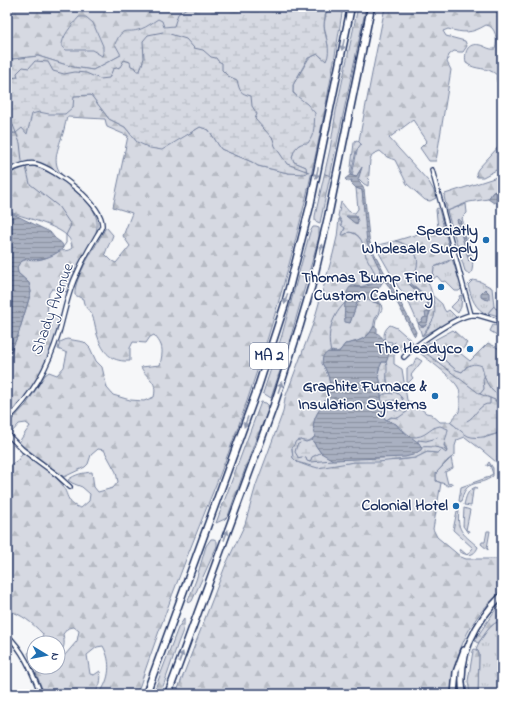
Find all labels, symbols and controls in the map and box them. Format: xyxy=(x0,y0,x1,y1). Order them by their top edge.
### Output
one-way arrow xyxy=(340,39,346,51)
one-way arrow xyxy=(314,166,320,179)
place label: Speciatly Wholesale Supply xyxy=(362,219,478,262)
marker: Speciatly Wholesale Supply xyxy=(481,235,491,245)
one-way arrow xyxy=(318,243,324,255)
street label: Shady Avenue xyxy=(25,259,81,358)
place label: Thomas Bump Fine Custom Cabinetry xyxy=(301,266,434,309)
marker: Thomas Bump Fine Custom Cabinetry xyxy=(436,282,446,292)
one-way arrow xyxy=(283,293,289,305)
place label: The Headyco xyxy=(375,337,462,362)
road number: MA 2 xyxy=(250,343,288,369)
marker: The Headyco xyxy=(465,344,475,354)
place label: Graphite Furnace & Insulation Systems xyxy=(298,375,428,418)
one-way arrow xyxy=(277,380,283,392)
marker: Graphite Furnace & Insulation Systems xyxy=(430,391,440,401)
one-way arrow xyxy=(242,417,248,429)
place label: Colonial Hotel xyxy=(361,494,448,518)
marker: Colonial Hotel xyxy=(451,501,461,511)
one-way arrow xyxy=(223,529,229,541)
north arrow xyxy=(26,635,66,675)
one-way arrow xyxy=(179,651,185,663)
text: N xyxy=(46,652,63,662)

